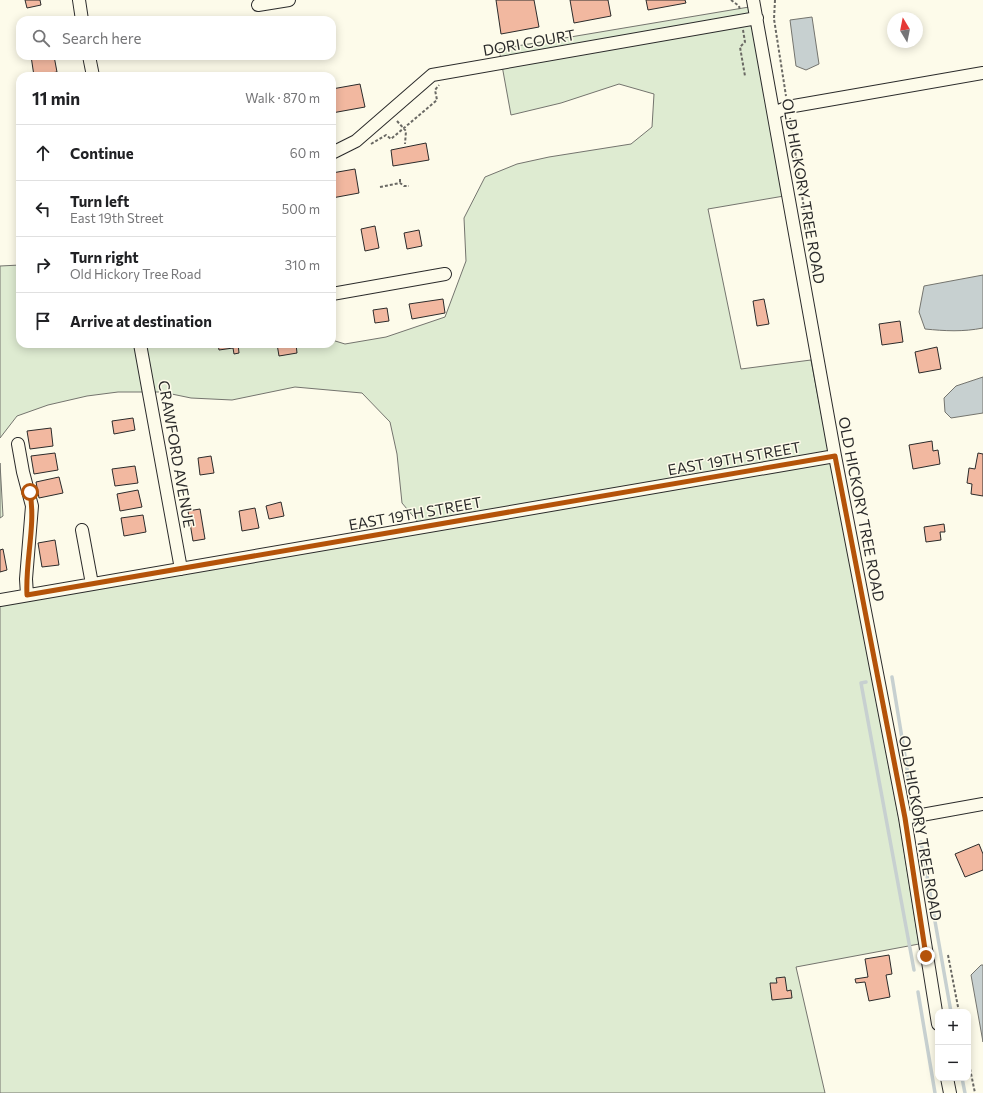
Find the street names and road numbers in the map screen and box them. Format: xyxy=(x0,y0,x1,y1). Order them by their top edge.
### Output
street label: DORI COURT xyxy=(482,25,577,59)
street label: OLD HICKORY TREE ROAD xyxy=(779,97,829,285)
street label: CRAWFORD AVENUE xyxy=(155,379,199,529)
street label: OLD HICKORY TREE ROAD xyxy=(835,415,889,603)
street label: EAST 19TH STREET xyxy=(666,437,802,479)
street label: EAST 19TH STREET xyxy=(347,492,483,534)
street label: OLD HICKORY TREE ROAD xyxy=(896,734,946,922)

